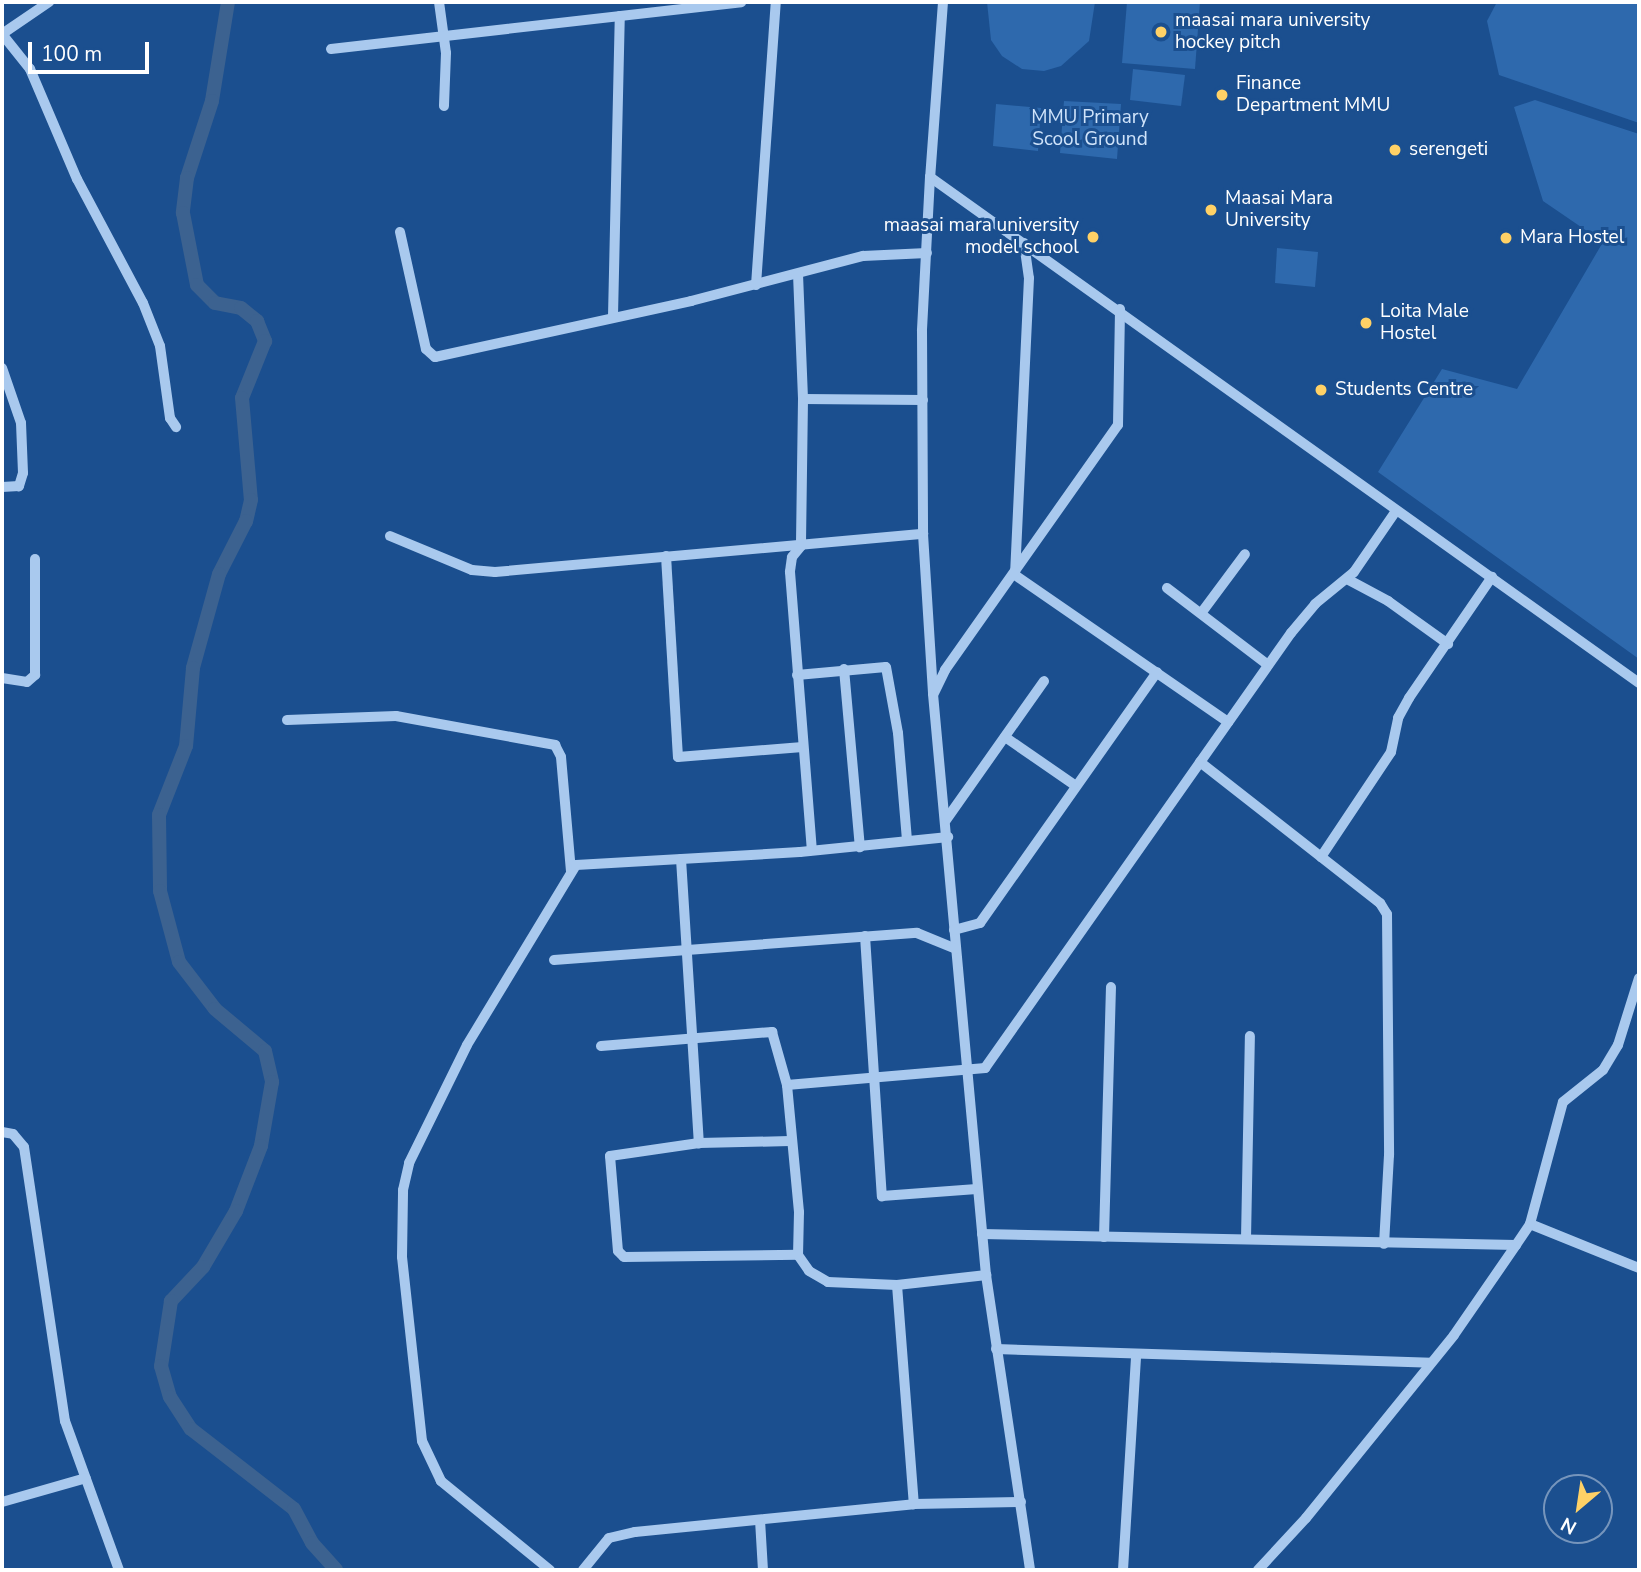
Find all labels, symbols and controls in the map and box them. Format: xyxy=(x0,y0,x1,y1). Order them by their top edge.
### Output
place label: maasai mara university hockey pitch xyxy=(1175,10,1370,54)
marker: maasai mara university hockey pitch xyxy=(1153,24,1169,40)
scale bar xyxy=(32,28,152,72)
text: 100 m xyxy=(41,40,102,68)
place label: Finance Department MMU xyxy=(1236,73,1390,117)
marker: Finance Department MMU xyxy=(1214,87,1230,103)
park label: MMU Primary Scool Ground xyxy=(1031,107,1149,151)
place label: serengeti xyxy=(1409,139,1488,161)
marker: serengeti xyxy=(1387,142,1403,158)
place label: Maasai Mara University xyxy=(1225,188,1333,232)
marker: Maasai Mara University xyxy=(1203,202,1219,218)
place label: maasai mara university model school xyxy=(884,215,1079,259)
place label: Mara Hostel xyxy=(1520,227,1624,249)
marker: maasai mara university model school xyxy=(1085,229,1101,245)
marker: Mara Hostel xyxy=(1498,230,1514,246)
place label: Loita Male Hostel xyxy=(1380,301,1469,345)
marker: Loita Male Hostel xyxy=(1358,315,1374,331)
place label: Students Centre xyxy=(1335,379,1473,401)
marker: Students Centre xyxy=(1313,382,1329,398)
north arrow xyxy=(1543,1474,1613,1544)
text: N xyxy=(1556,1511,1581,1540)

